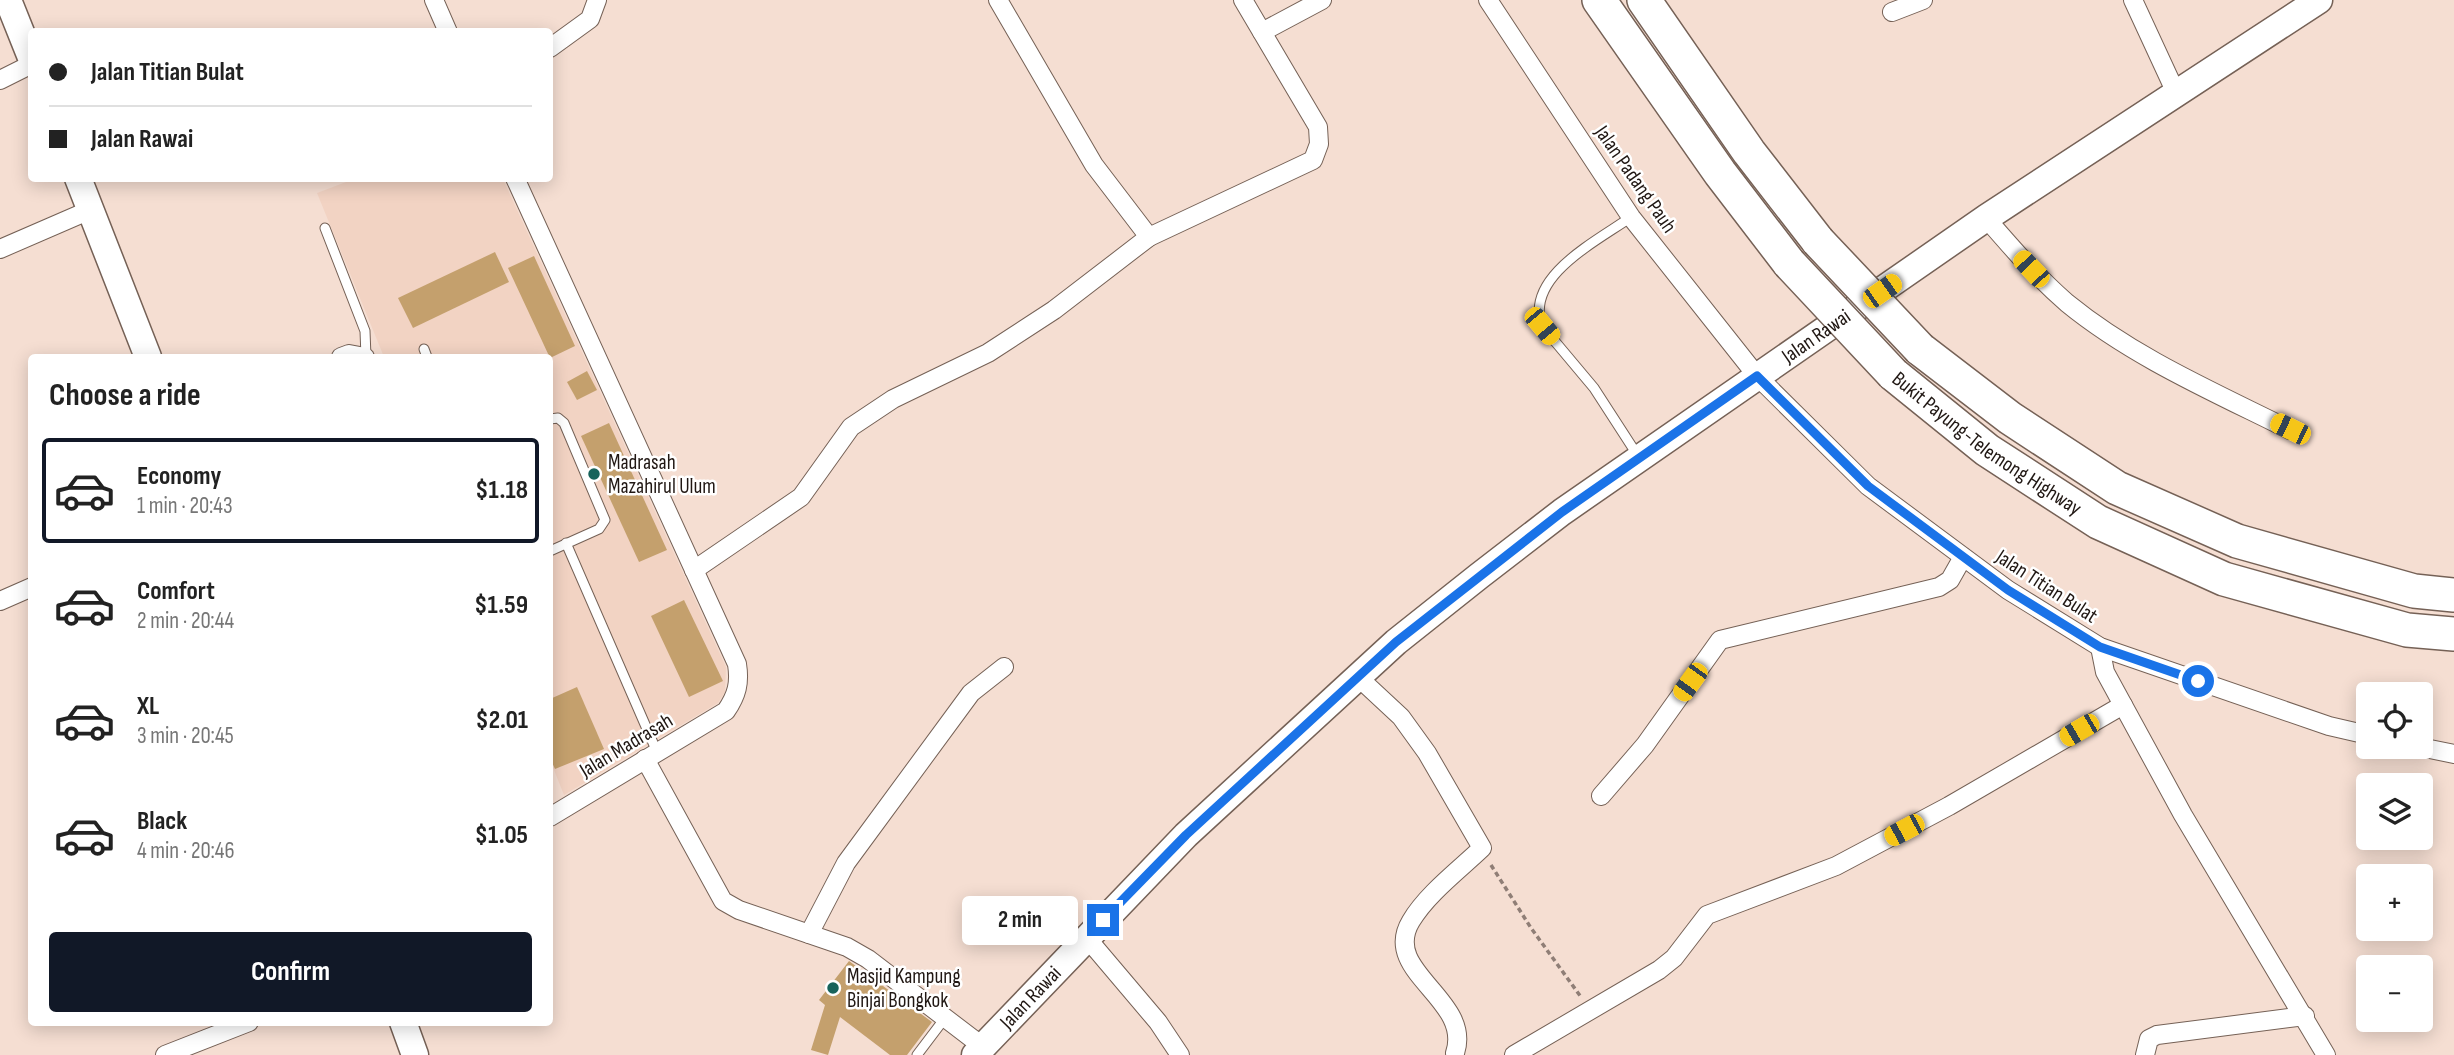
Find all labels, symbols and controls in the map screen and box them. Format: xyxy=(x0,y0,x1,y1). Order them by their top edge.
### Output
text: Jalan Titian Bulat xyxy=(91,57,244,88)
street label: Jalan Padang Pauh xyxy=(1589,120,1682,238)
text: Jalan Rawai xyxy=(91,124,193,155)
car xyxy=(2009,246,2054,292)
car xyxy=(1859,270,1906,312)
car xyxy=(1521,303,1564,349)
street label: Jalan Rawai xyxy=(1776,304,1855,369)
street label: Bukit Payung-Telemong Highway xyxy=(1887,366,2086,521)
text: Choose a ride xyxy=(49,376,201,415)
car xyxy=(2267,410,2314,448)
place label: Madrasah Mazahirul Ulum xyxy=(608,450,716,499)
icon: car xyxy=(53,459,116,522)
text: Economy xyxy=(137,461,221,492)
marker: Madrasah Mazahirul Ulum xyxy=(586,466,602,482)
text: $1.18 xyxy=(475,475,528,506)
text: 1 min · 20:43 xyxy=(137,492,233,520)
street label: Jalan Titian Bulat xyxy=(1990,544,2102,629)
icon: car xyxy=(53,574,116,637)
text: Comfort xyxy=(137,576,215,607)
text: $1.59 xyxy=(474,590,528,621)
text: 2 min · 20:44 xyxy=(137,607,234,635)
car xyxy=(1670,659,1711,705)
route start xyxy=(2182,665,2214,697)
map controls xyxy=(2356,682,2433,1032)
button: locate xyxy=(2356,682,2433,759)
icon: car xyxy=(53,689,116,752)
text: XL xyxy=(137,691,159,722)
text: $2.01 xyxy=(475,705,528,736)
street label: Jalan Madrasah xyxy=(574,708,677,784)
car xyxy=(2056,710,2103,750)
text: 3 min · 20:45 xyxy=(137,722,234,750)
button: layers xyxy=(2356,773,2433,850)
icon: car xyxy=(53,804,116,867)
text: Black xyxy=(137,806,187,837)
car xyxy=(1881,811,1928,849)
text: $1.05 xyxy=(475,820,528,851)
text: 4 min · 20:46 xyxy=(137,837,235,865)
button: + xyxy=(2356,864,2433,941)
callout: 2 min xyxy=(963,895,1078,944)
route end xyxy=(1087,904,1119,936)
text: 2 min xyxy=(998,906,1042,934)
button: Confirm xyxy=(49,932,532,1012)
button: − xyxy=(2356,955,2433,1032)
street label: Jalan Rawai xyxy=(994,961,1067,1035)
place label: Masjid Kampung Binjai Bongkok xyxy=(847,964,961,1013)
marker: Masjid Kampung Binjai Bongkok xyxy=(825,980,841,996)

